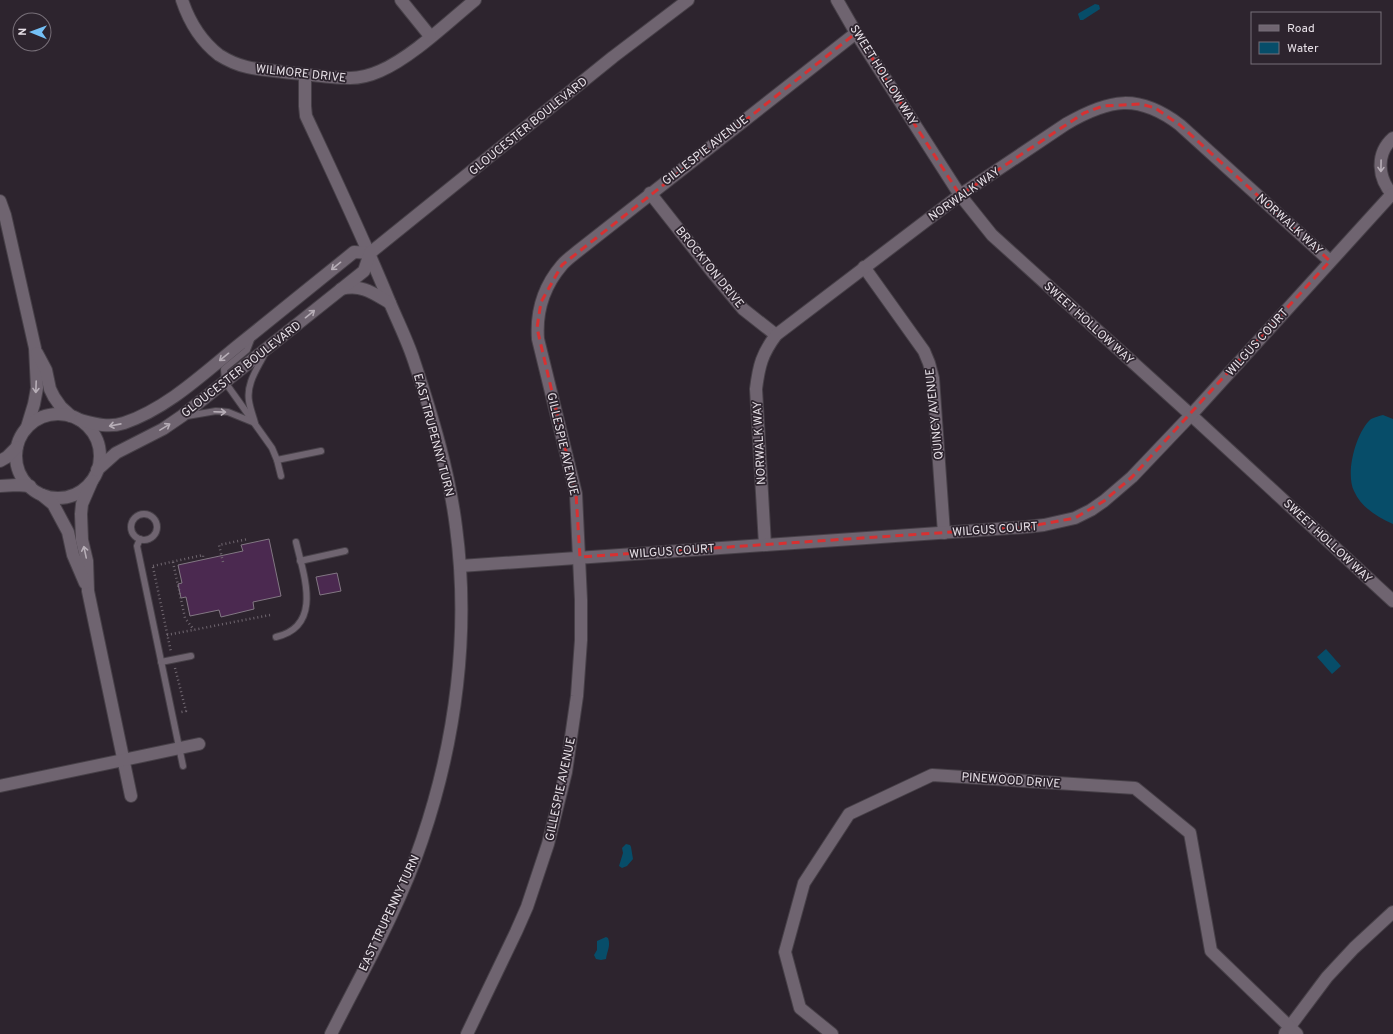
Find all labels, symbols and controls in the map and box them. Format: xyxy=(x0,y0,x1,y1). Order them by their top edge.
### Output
north arrow xyxy=(12,12,52,52)
legend xyxy=(1251,12,1381,64)
text: Road xyxy=(1287,21,1315,37)
street label: SWEET HOLLOW WAY xyxy=(846,22,921,129)
text: N xyxy=(16,28,30,36)
text: Water xyxy=(1287,41,1319,57)
street label: WILMORE DRIVE xyxy=(255,61,347,87)
street label: GLOUCESTER BOULEVARD xyxy=(466,74,591,180)
street label: GILLESPIE AVENUE xyxy=(659,112,752,190)
one-way arrow xyxy=(1377,159,1385,172)
street label: NORWALK WAY xyxy=(926,164,1004,225)
street label: NORWALK WAY xyxy=(1253,191,1326,259)
street label: BROCKTON DRIVE xyxy=(671,224,747,312)
one-way arrow xyxy=(331,262,342,270)
street label: SWEET HOLLOW WAY xyxy=(1040,279,1137,369)
street label: WILGUS COURT xyxy=(1223,305,1292,380)
one-way arrow xyxy=(304,310,315,319)
street label: GLOUCESTER BOULEVARD xyxy=(178,318,305,422)
one-way arrow xyxy=(219,352,230,361)
street label: QUINCY AVENUE xyxy=(922,367,948,460)
street label: EAST TRUPENNY TURN xyxy=(409,372,457,499)
one-way arrow xyxy=(33,380,40,393)
street label: GILLESPIE AVENUE xyxy=(542,391,582,497)
street label: NORWALK WAY xyxy=(750,400,770,485)
one-way arrow xyxy=(213,408,226,416)
one-way arrow xyxy=(109,421,122,429)
one-way arrow xyxy=(159,423,170,431)
street label: SWEET HOLLOW WAY xyxy=(1279,496,1375,587)
street label: WILGUS COURT xyxy=(952,519,1038,541)
street label: WILGUS COURT xyxy=(629,541,715,563)
one-way arrow xyxy=(81,546,89,559)
street label: GILLESPIE AVENUE xyxy=(542,736,580,842)
street label: PINEWOOD DRIVE xyxy=(961,770,1061,792)
street label: EAST TRUPENNY TURN xyxy=(356,853,424,974)

